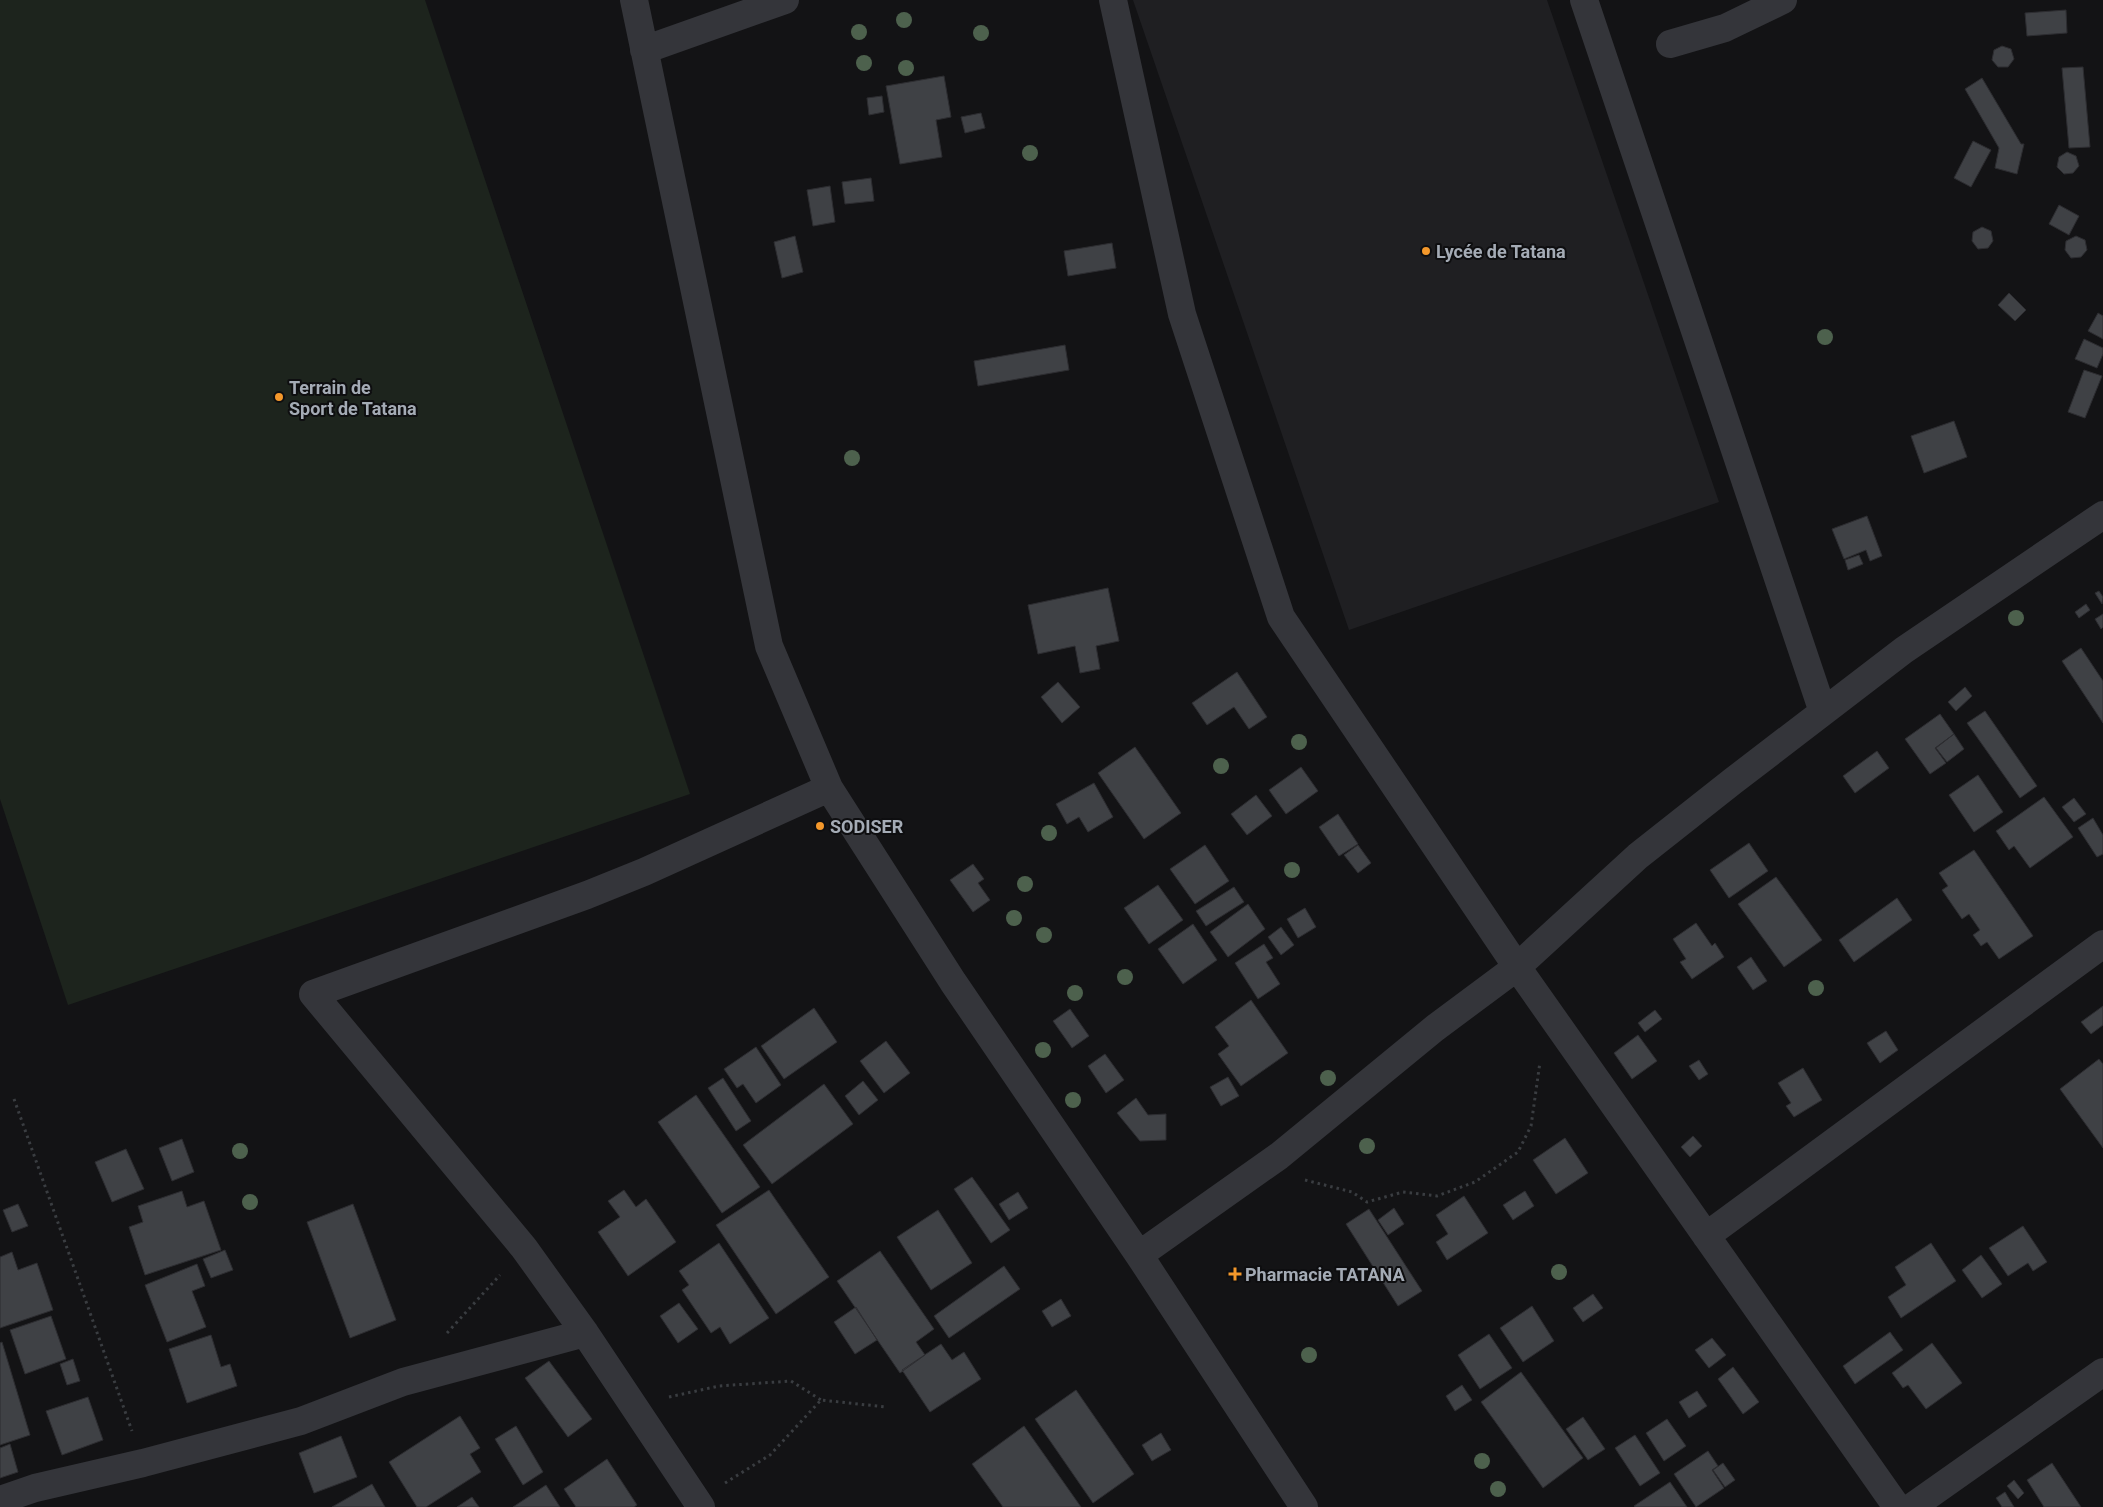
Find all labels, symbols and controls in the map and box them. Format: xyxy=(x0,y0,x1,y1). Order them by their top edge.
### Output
place label: Lycée de Tatana xyxy=(1436,241,1566,262)
marker: Lycée de Tatana xyxy=(1420,245,1432,257)
place label: Terrain de Sport de Tatana xyxy=(289,377,417,419)
marker: Terrain de Sport de Tatana xyxy=(273,391,285,403)
place label: SODISER xyxy=(830,816,904,837)
marker: SODISER xyxy=(814,820,826,832)
place label: Pharmacie TATANA xyxy=(1245,1264,1405,1285)
marker: Pharmacie TATANA xyxy=(1229,1268,1241,1280)

